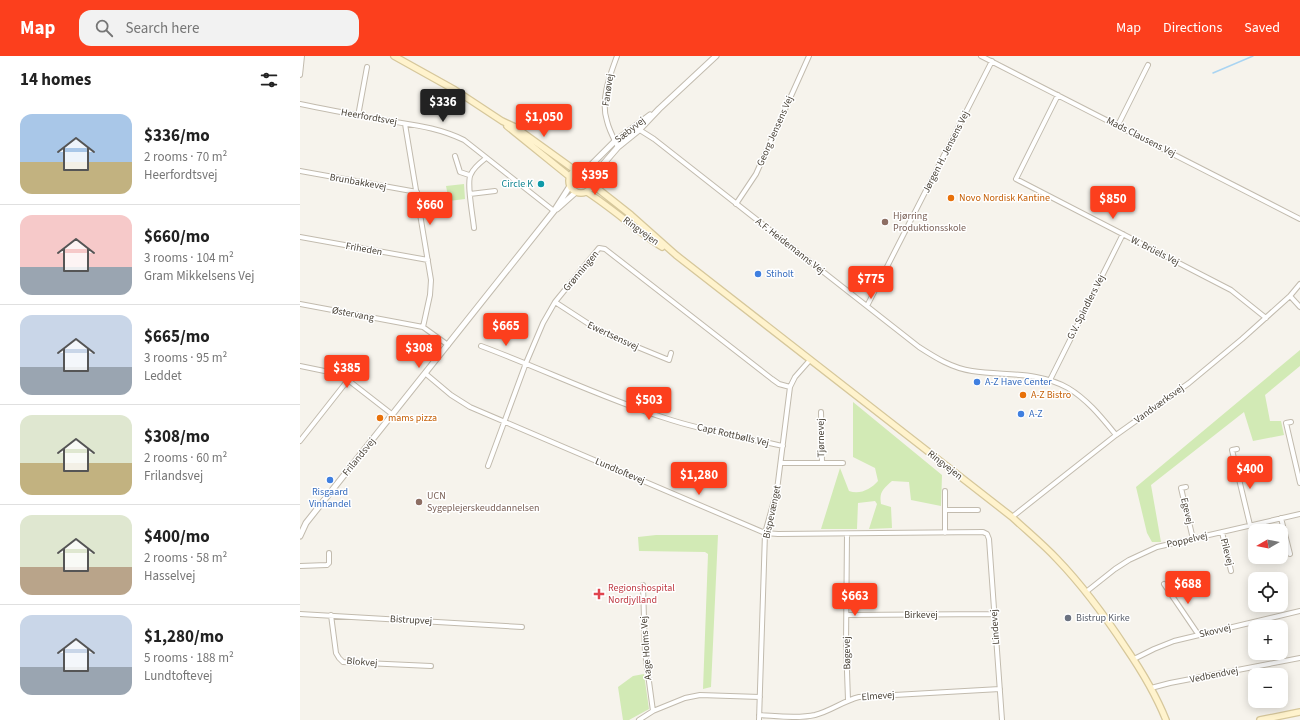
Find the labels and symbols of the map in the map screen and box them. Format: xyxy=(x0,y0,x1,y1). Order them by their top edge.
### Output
street label: Fanøvej xyxy=(599,73,617,107)
pin: $336 xyxy=(419,89,467,123)
street label: Georg Jensens Vej xyxy=(753,94,797,168)
pin: $1,050 xyxy=(511,104,577,138)
street label: Heerfordtsvej xyxy=(340,105,398,129)
street label: Jørgen H. Jensens Vej xyxy=(919,109,973,195)
street label: Sæbyvej xyxy=(612,114,648,146)
street label: Mads Clausens Vej xyxy=(1104,114,1178,160)
pin: $395 xyxy=(571,162,619,196)
street label: Brunbakkevej xyxy=(328,170,388,194)
place label: Circle K xyxy=(502,177,533,191)
marker: Circle K xyxy=(536,179,546,189)
pin: $850 xyxy=(1089,186,1137,220)
place label: Novo Nordisk Kantine xyxy=(959,191,1050,205)
pin: $660 xyxy=(406,192,454,226)
marker: Novo Nordisk Kantine xyxy=(946,193,956,203)
place label: Hjørring Produktionsskole xyxy=(893,209,966,235)
street label: Ringvejen xyxy=(620,213,662,249)
street label: A.F. Heidemanns Vej xyxy=(753,215,827,277)
marker: Hjørring Produktionsskole xyxy=(880,217,890,227)
street label: W. Brüels Vej xyxy=(1128,233,1182,269)
street label: Friheden xyxy=(345,239,383,259)
street label: Grønningen xyxy=(560,248,602,294)
pin: $775 xyxy=(847,266,895,300)
place label: Stiholt xyxy=(766,267,794,281)
marker: Stiholt xyxy=(753,269,763,279)
street label: G.V. Spindlers Vej xyxy=(1064,272,1108,342)
street label: Østervang xyxy=(331,303,375,325)
pin: $665 xyxy=(482,313,530,347)
street label: Ewertsensvej xyxy=(585,318,641,354)
pin: $308 xyxy=(395,335,443,369)
pin: $385 xyxy=(323,355,371,389)
place label: A-Z Have Center xyxy=(985,375,1052,389)
marker: A-Z Have Center xyxy=(972,377,982,387)
street label: Vandværksvej xyxy=(1131,381,1187,427)
pin: $503 xyxy=(625,387,673,421)
place label: A-Z Bistro xyxy=(1031,388,1071,402)
marker: A-Z Bistro xyxy=(1018,390,1028,400)
place label: A-Z xyxy=(1029,407,1043,421)
marker: A-Z xyxy=(1016,409,1026,419)
place label: mams pizza xyxy=(388,411,437,425)
marker: mams pizza xyxy=(375,413,385,423)
street label: Tjørnevej xyxy=(814,418,828,458)
street label: Capt Rottbølls Vej xyxy=(696,420,770,450)
street label: Frilandsvej xyxy=(339,435,379,479)
street label: Ringvejen xyxy=(924,447,966,483)
street label: Lundtoftevej xyxy=(593,454,647,488)
pin: $400 xyxy=(1226,456,1274,490)
pin: $1,280 xyxy=(666,462,732,496)
marker: Risgaard Vinhandel xyxy=(325,475,335,485)
street label: Bispevænget xyxy=(760,484,785,540)
place label: Risgaard Vinhandel xyxy=(309,485,351,511)
place label: UCN Sygeplejerskeuddannelsen xyxy=(427,489,539,515)
street label: Egevej xyxy=(1177,496,1197,526)
marker: UCN Sygeplejerskeuddannelsen xyxy=(414,497,424,507)
north arrow xyxy=(1248,524,1288,564)
street label: Poppelvej xyxy=(1165,529,1209,551)
street label: Pilevej xyxy=(1217,537,1237,567)
pin: $688 xyxy=(1164,571,1212,605)
place label: Regionshospital Nordjylland xyxy=(608,581,675,607)
pin: $663 xyxy=(831,583,879,617)
marker: Regionshospital Nordjylland xyxy=(593,588,605,600)
street label: Birkevej xyxy=(904,608,938,622)
street label: Lindevej xyxy=(987,609,1003,645)
place label: Bistrup Kirke xyxy=(1076,611,1130,625)
street label: Bistrupvej xyxy=(390,612,432,628)
marker: Bistrup Kirke xyxy=(1063,613,1073,623)
street label: Aage Holms Vej xyxy=(637,616,655,680)
street label: Skovvej xyxy=(1198,621,1232,641)
street label: Bøgevej xyxy=(840,636,854,670)
street label: Blokvej xyxy=(346,654,378,670)
street label: Vedbendvej xyxy=(1189,663,1239,687)
street label: Elmevej xyxy=(861,688,895,704)

